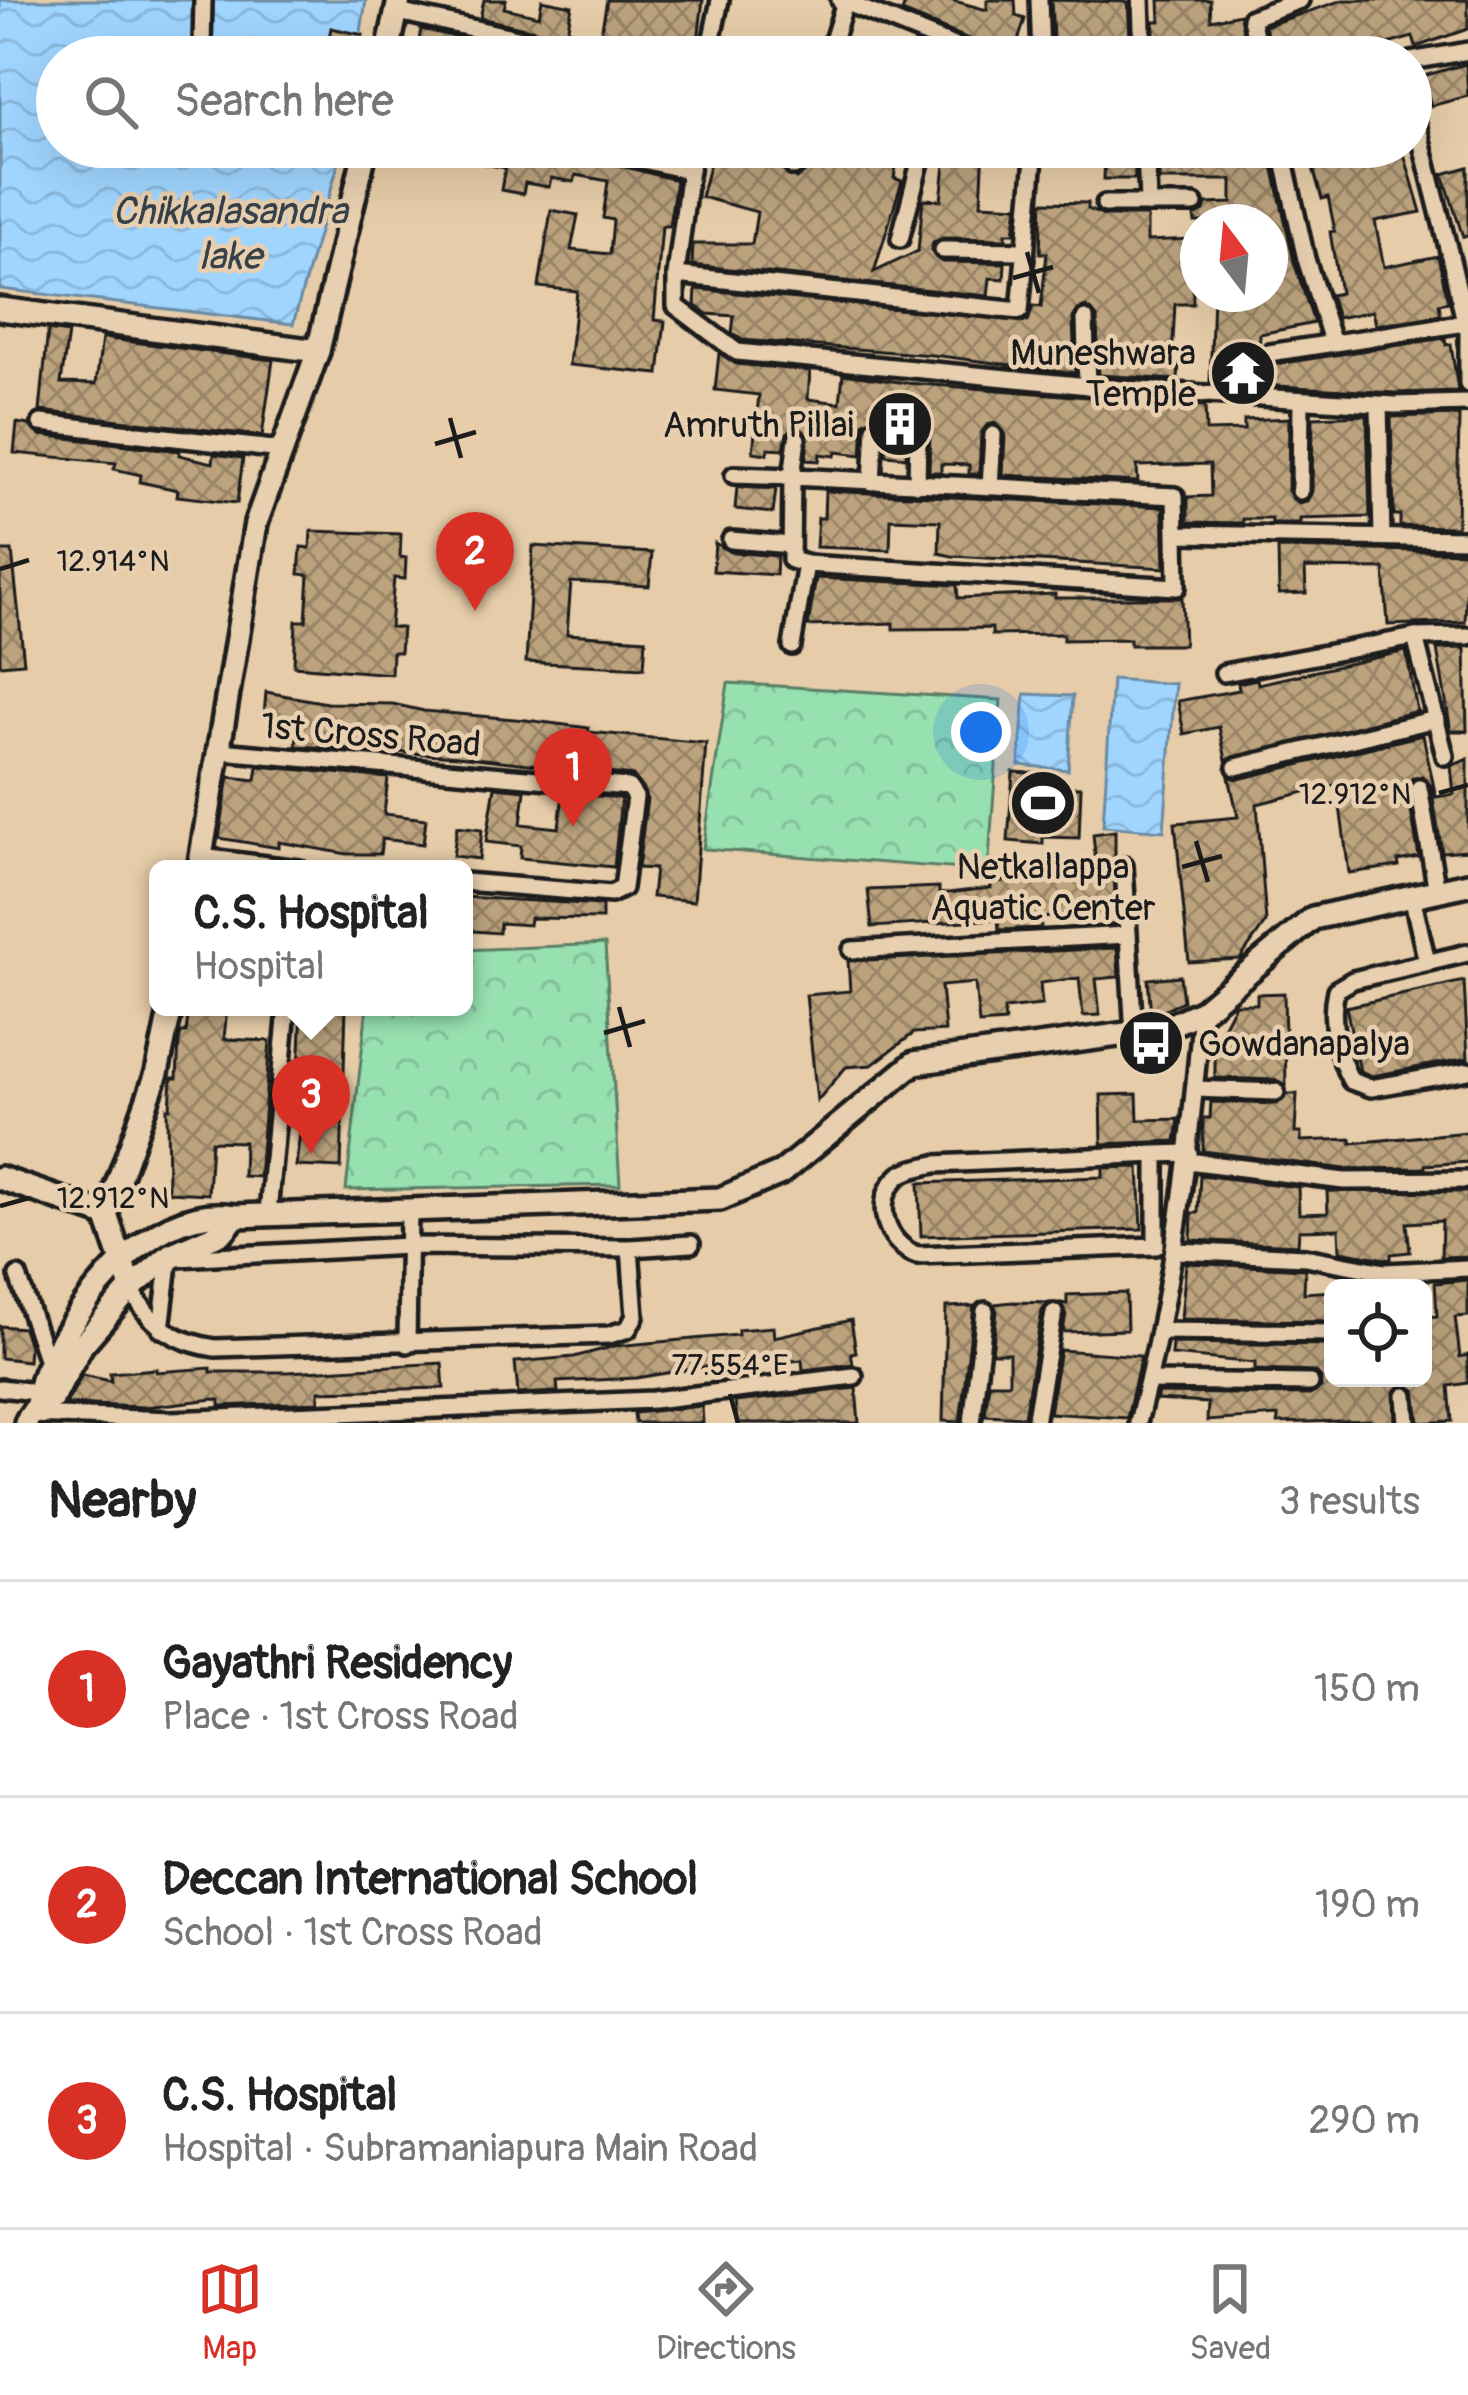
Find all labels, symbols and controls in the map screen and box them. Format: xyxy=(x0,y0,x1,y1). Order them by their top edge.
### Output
search box xyxy=(36,36,1432,168)
icon: search xyxy=(78,69,144,135)
text: Search here xyxy=(174,74,394,130)
water label: Chikkalasandra lake xyxy=(112,187,350,281)
north arrow xyxy=(1180,204,1288,312)
place label: Muneshwara Temple xyxy=(1010,331,1196,417)
temple icon: Muneshwara Temple xyxy=(1208,338,1278,408)
building icon: Amruth Pillai xyxy=(865,389,935,459)
place label: Amruth Pillai xyxy=(663,403,854,448)
pin: 2 xyxy=(436,512,514,611)
text: 12.914°N xyxy=(56,543,170,580)
your location xyxy=(951,702,1011,762)
street label: 1st Cross Road xyxy=(259,703,483,768)
pin: 1 xyxy=(534,728,612,827)
sports icon: Netkallappa Aquatic Center xyxy=(1008,768,1078,838)
text: 12.912°N xyxy=(1299,776,1411,813)
place label: Netkallappa Aquatic Center xyxy=(930,845,1156,931)
popup xyxy=(149,860,473,1016)
text: C.S. Hospital xyxy=(193,886,429,942)
text: Hospital xyxy=(193,942,325,991)
bus stop icon: Gowdanapalya xyxy=(1116,1008,1186,1078)
place label: Gowdanapalya xyxy=(1198,1022,1410,1067)
pin: 3 xyxy=(272,1055,350,1154)
text: 12.912°N xyxy=(57,1180,169,1217)
map controls xyxy=(1324,1279,1432,1387)
button: locate xyxy=(1324,1279,1432,1387)
text: 77.554°E xyxy=(672,1347,788,1384)
text: Nearby xyxy=(48,1469,196,1533)
text: 3 results xyxy=(1279,1477,1420,1526)
text: Gayathri Residency xyxy=(162,1636,512,1692)
text: 1 xyxy=(79,1664,95,1713)
text: 150 m xyxy=(1314,1664,1420,1713)
text: Place · 1st Cross Road xyxy=(162,1692,519,1741)
text: Deccan International School xyxy=(162,1852,698,1908)
text: 2 xyxy=(76,1880,98,1929)
text: 190 m xyxy=(1315,1880,1420,1929)
text: School · 1st Cross Road xyxy=(162,1908,543,1957)
text: C.S. Hospital xyxy=(162,2068,397,2124)
text: 3 xyxy=(76,2096,98,2145)
text: 290 m xyxy=(1308,2096,1420,2145)
text: Hospital · Subramaniapura Main Road xyxy=(162,2124,758,2173)
tab: Map xyxy=(197,2256,263,2369)
tab: Directions xyxy=(656,2256,796,2369)
tab: Saved xyxy=(1189,2256,1271,2369)

